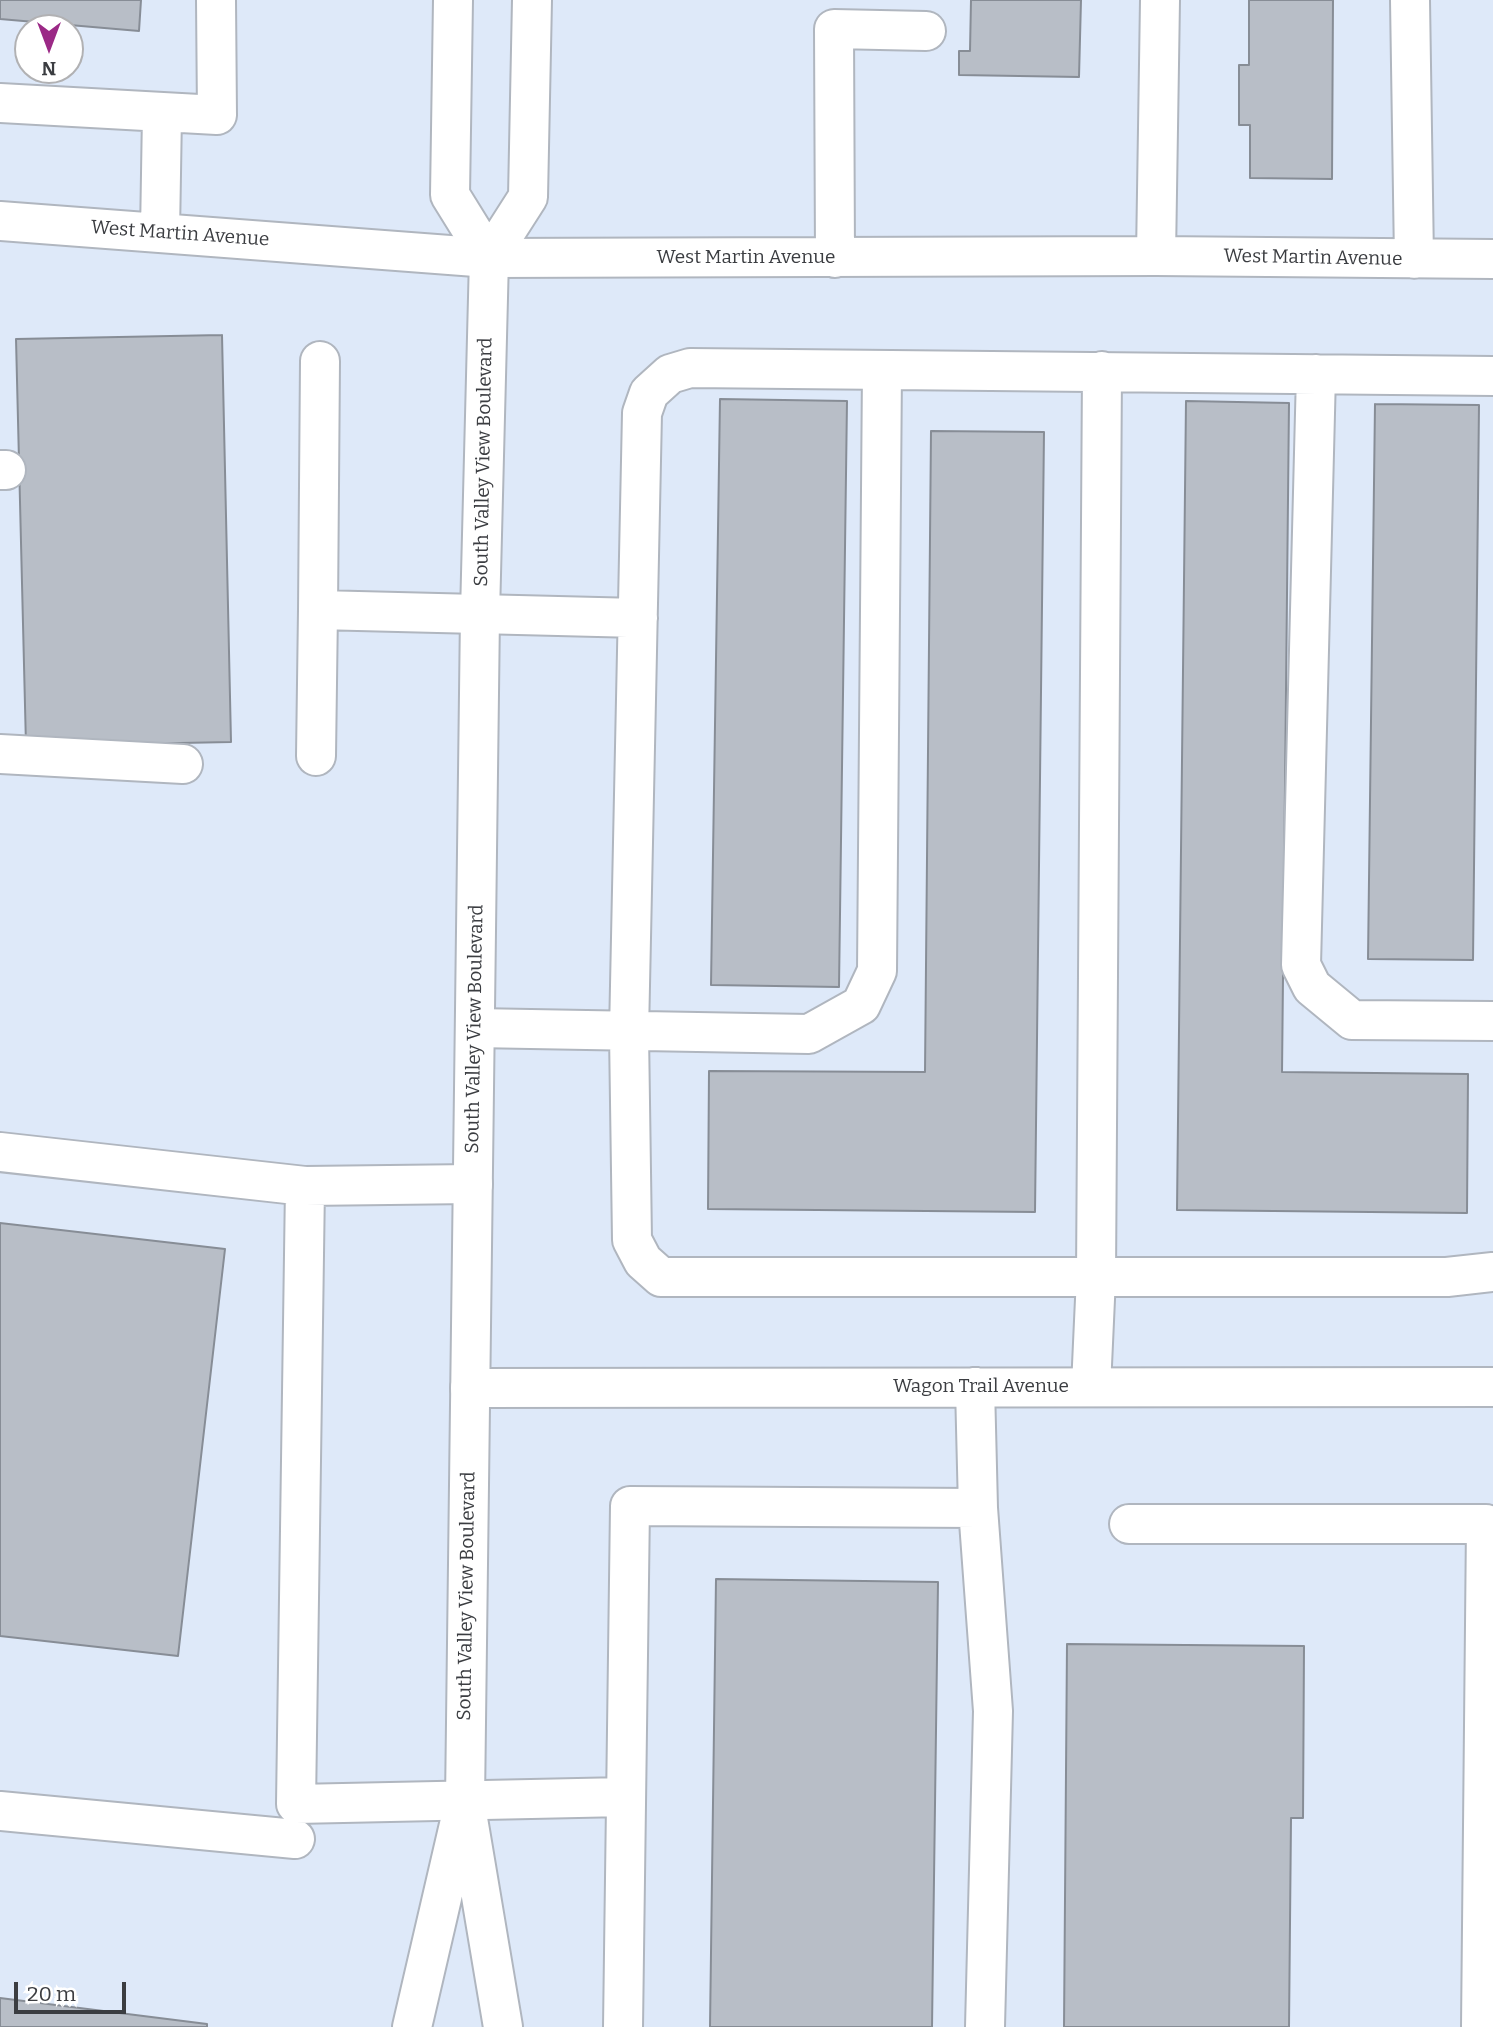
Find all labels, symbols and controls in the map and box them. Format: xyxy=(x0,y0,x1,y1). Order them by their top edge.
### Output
north arrow xyxy=(14,14,84,84)
text: N xyxy=(42,57,56,80)
street label: West Martin Avenue xyxy=(90,216,270,252)
street label: West Martin Avenue xyxy=(1223,245,1403,271)
street label: West Martin Avenue xyxy=(657,247,835,269)
street label: South Valley View Boulevard xyxy=(470,337,498,587)
street label: South Valley View Boulevard xyxy=(461,904,489,1154)
street label: Wagon Trail Avenue xyxy=(893,1376,1069,1398)
street label: South Valley View Boulevard xyxy=(453,1471,481,1721)
scale bar xyxy=(18,1968,130,2012)
text: 20 m xyxy=(27,1981,76,2007)

